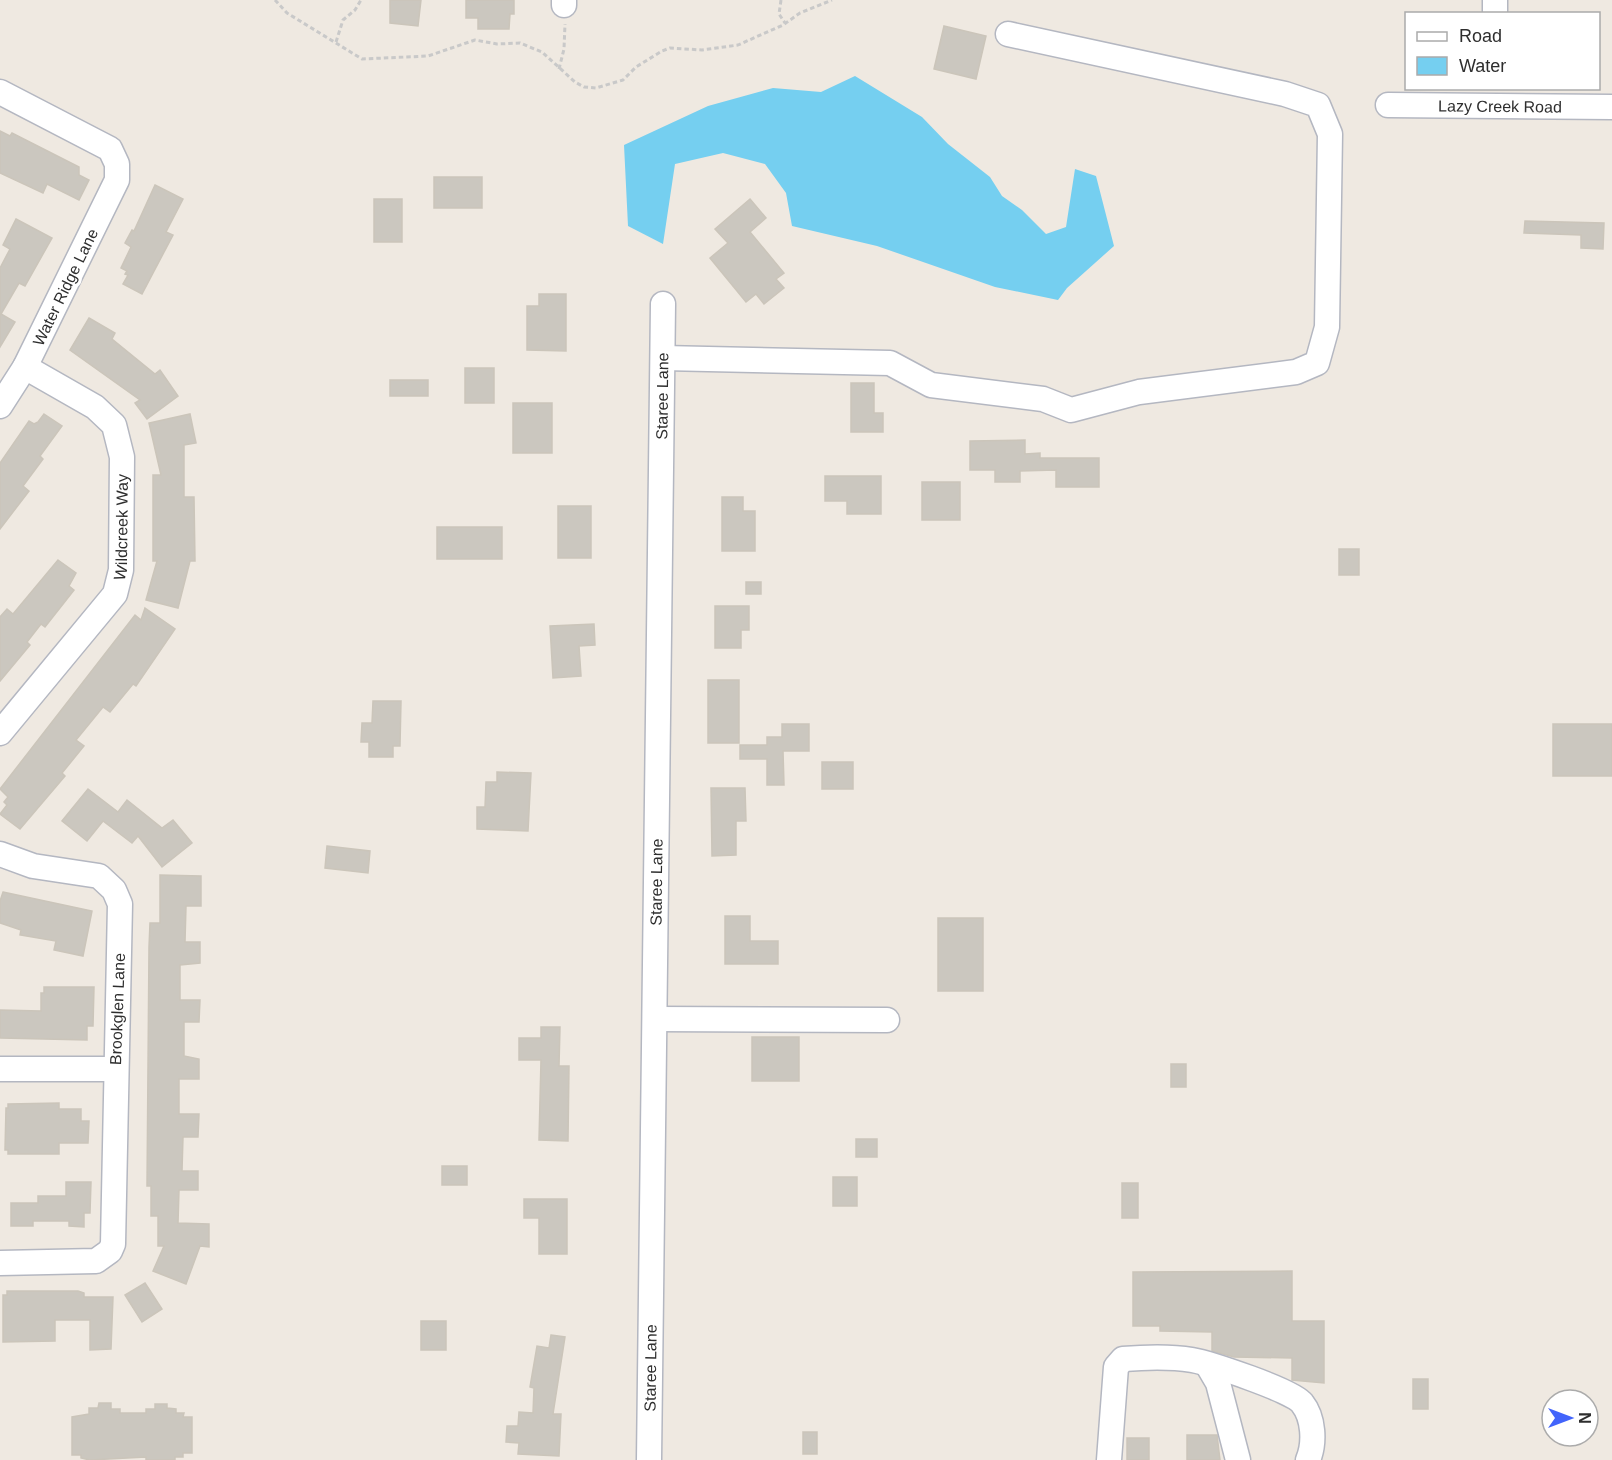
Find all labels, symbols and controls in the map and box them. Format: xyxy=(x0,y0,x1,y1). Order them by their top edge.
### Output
legend xyxy=(1405,12,1600,90)
text: Road xyxy=(1459,26,1502,46)
text: Water xyxy=(1459,56,1506,76)
street label: Lazy Creek Road xyxy=(1438,97,1562,116)
street label: Water Ridge Lane xyxy=(30,226,101,349)
street label: Staree Lane xyxy=(653,352,671,440)
street label: Wildcreek Way xyxy=(111,474,131,582)
street label: Staree Lane xyxy=(647,838,666,926)
street label: Brookglen Lane xyxy=(107,953,128,1065)
street label: Staree Lane xyxy=(642,1324,660,1412)
north arrow xyxy=(1540,1388,1600,1448)
text: N xyxy=(1576,1412,1593,1424)

